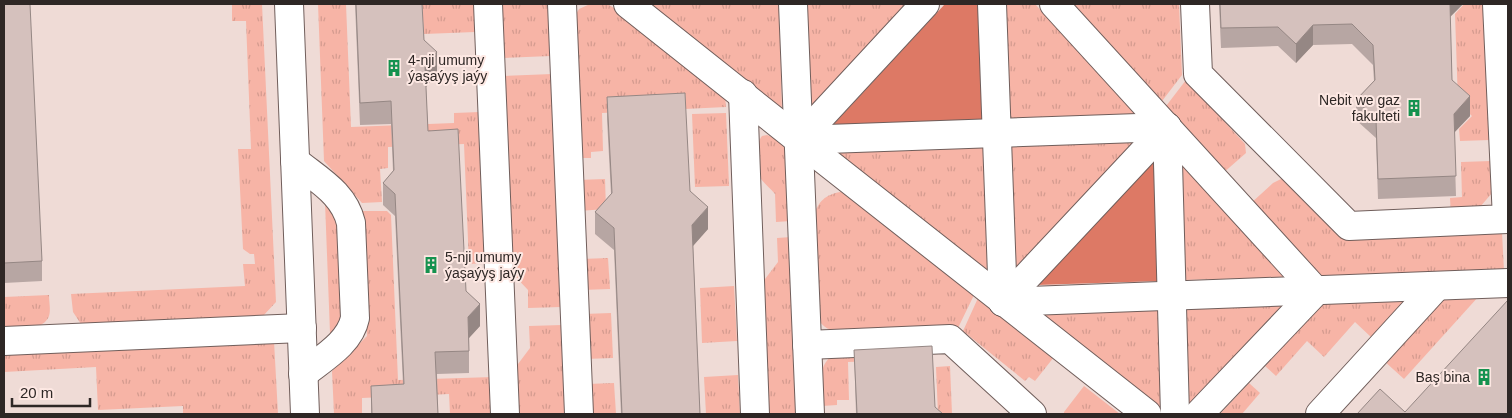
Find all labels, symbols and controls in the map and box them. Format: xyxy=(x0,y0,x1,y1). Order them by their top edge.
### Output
place label: 4-nji umumy ýaşaýyş jaýy xyxy=(408,52,487,84)
building icon: 4-nji umumy ýaşaýyş jaýy xyxy=(384,58,404,78)
place label: Nebit we gaz fakulteti xyxy=(1319,92,1400,124)
building icon: Nebit we gaz fakulteti xyxy=(1404,98,1424,118)
place label: 5-nji umumy ýaşaýyş jaýy xyxy=(445,249,524,281)
building icon: 5-nji umumy ýaşaýyş jaýy xyxy=(421,255,441,275)
building icon: Baş bina xyxy=(1474,367,1494,387)
place label: Baş bina xyxy=(1416,369,1470,385)
scale bar xyxy=(12,376,90,408)
text: 20 m xyxy=(20,384,53,401)

